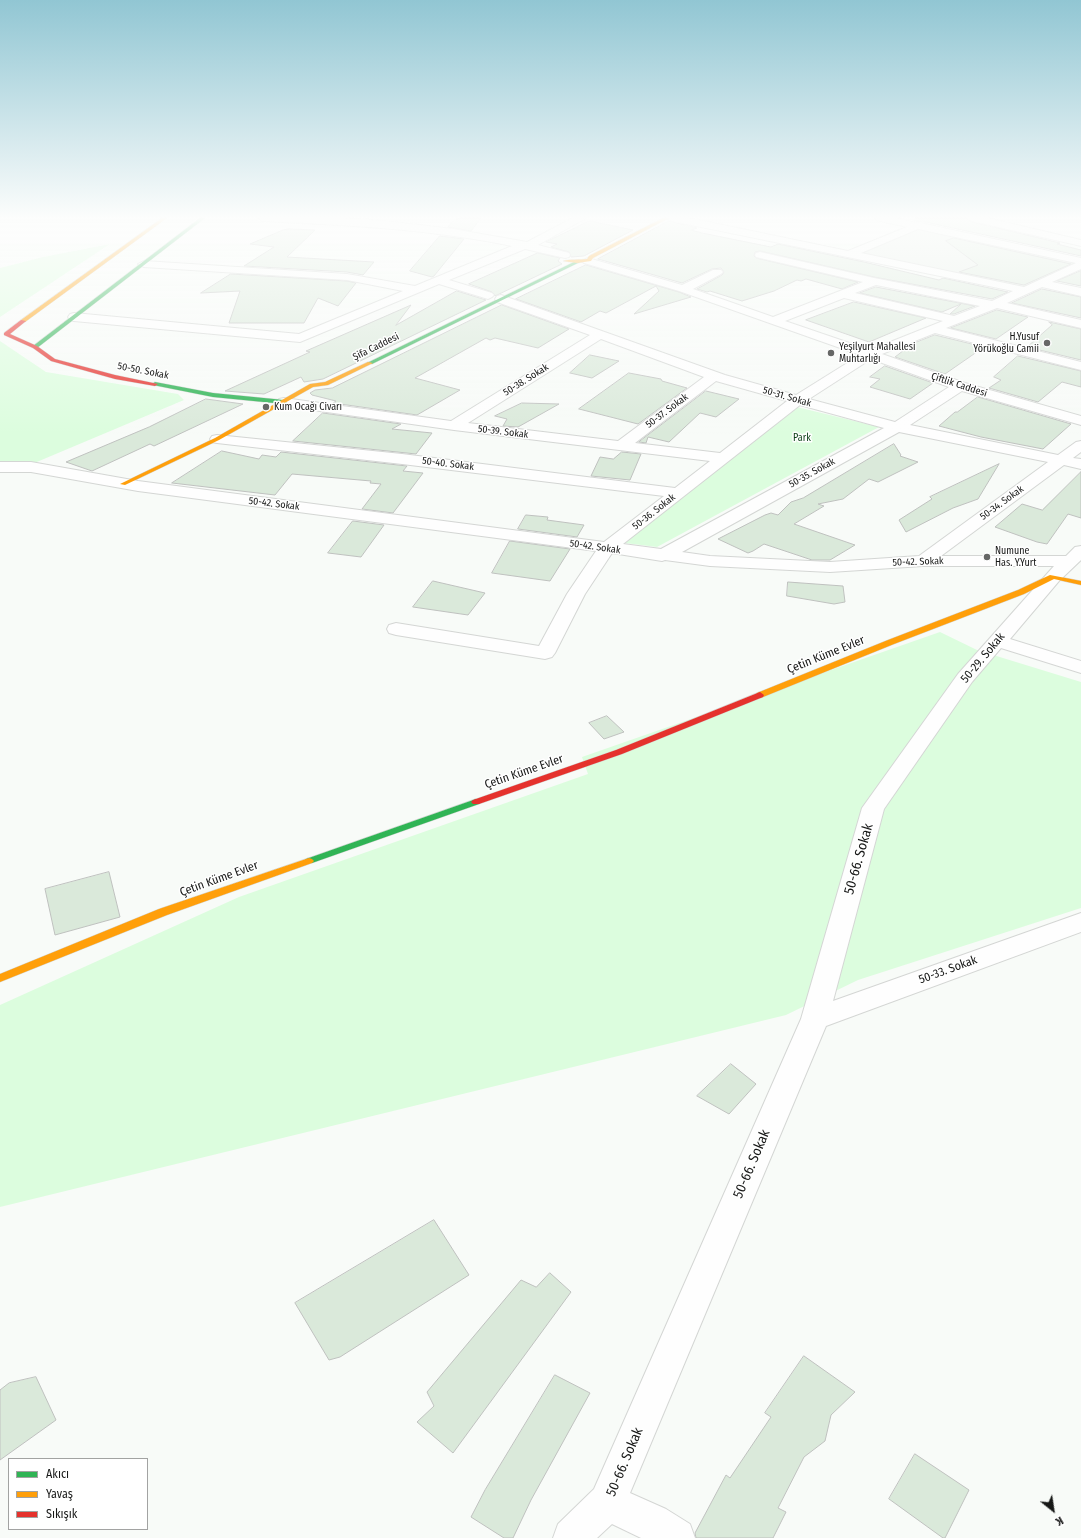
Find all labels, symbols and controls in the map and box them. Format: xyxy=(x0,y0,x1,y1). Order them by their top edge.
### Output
street label: Şifa Caddesi xyxy=(351,331,401,363)
place label: H.Yusuf Yörükoğlu Camii xyxy=(973,331,1039,354)
marker: H.Yusuf Yörükoğlu Camii xyxy=(1042,338,1052,348)
place label: Yeşilyurt Mahallesi Muhtarlığı xyxy=(839,341,915,364)
marker: Yeşilyurt Mahallesi Muhtarlığı xyxy=(826,348,836,358)
street label: 50-50. Sokak xyxy=(116,360,170,382)
street label: 50-38. Sokak xyxy=(501,361,551,399)
street label: Çiftlik Caddesi xyxy=(929,370,989,400)
street label: 50-31. Sokak xyxy=(761,384,813,410)
street label: 50-37. Sokak xyxy=(643,391,691,431)
place label: Kum Ocağı Civarı xyxy=(274,401,342,413)
marker: Kum Ocağı Civarı xyxy=(261,402,271,412)
street label: 50-39. Sokak xyxy=(477,423,529,441)
park label: Park xyxy=(793,432,811,444)
street label: 50-40. Sokak xyxy=(421,455,475,473)
street label: 50-35. Sokak xyxy=(787,455,837,491)
street label: 50-34. Sokak xyxy=(978,483,1026,523)
street label: 50-36. Sokak xyxy=(630,492,678,532)
street label: 50-42. Sokak xyxy=(248,495,300,513)
street label: 50-42. Sokak xyxy=(569,537,621,557)
place label: Numune Has. Y.Yurt xyxy=(995,545,1036,568)
marker: Numune Has. Y.Yurt xyxy=(982,552,992,562)
street label: 50-42. Sokak xyxy=(892,555,944,569)
street label: 50-29. Sokak xyxy=(958,630,1008,686)
street label: Çetin Küme Evler xyxy=(785,633,867,677)
street label: Çetin Küme Evler xyxy=(483,752,565,792)
street label: 50-66. Sokak xyxy=(841,822,877,896)
street label: Çetin Küme Evler xyxy=(178,858,260,900)
street label: 50-33. Sokak xyxy=(917,953,979,987)
street label: 50-66. Sokak xyxy=(730,1127,774,1201)
street label: 50-66. Sokak xyxy=(603,1425,647,1499)
legend xyxy=(8,1458,148,1530)
text: Akıcı xyxy=(46,1467,69,1481)
text: Yavaş xyxy=(46,1487,73,1501)
north arrow xyxy=(1033,1490,1073,1530)
text: Sıkışık xyxy=(46,1507,77,1521)
text: K xyxy=(1053,1514,1065,1528)

